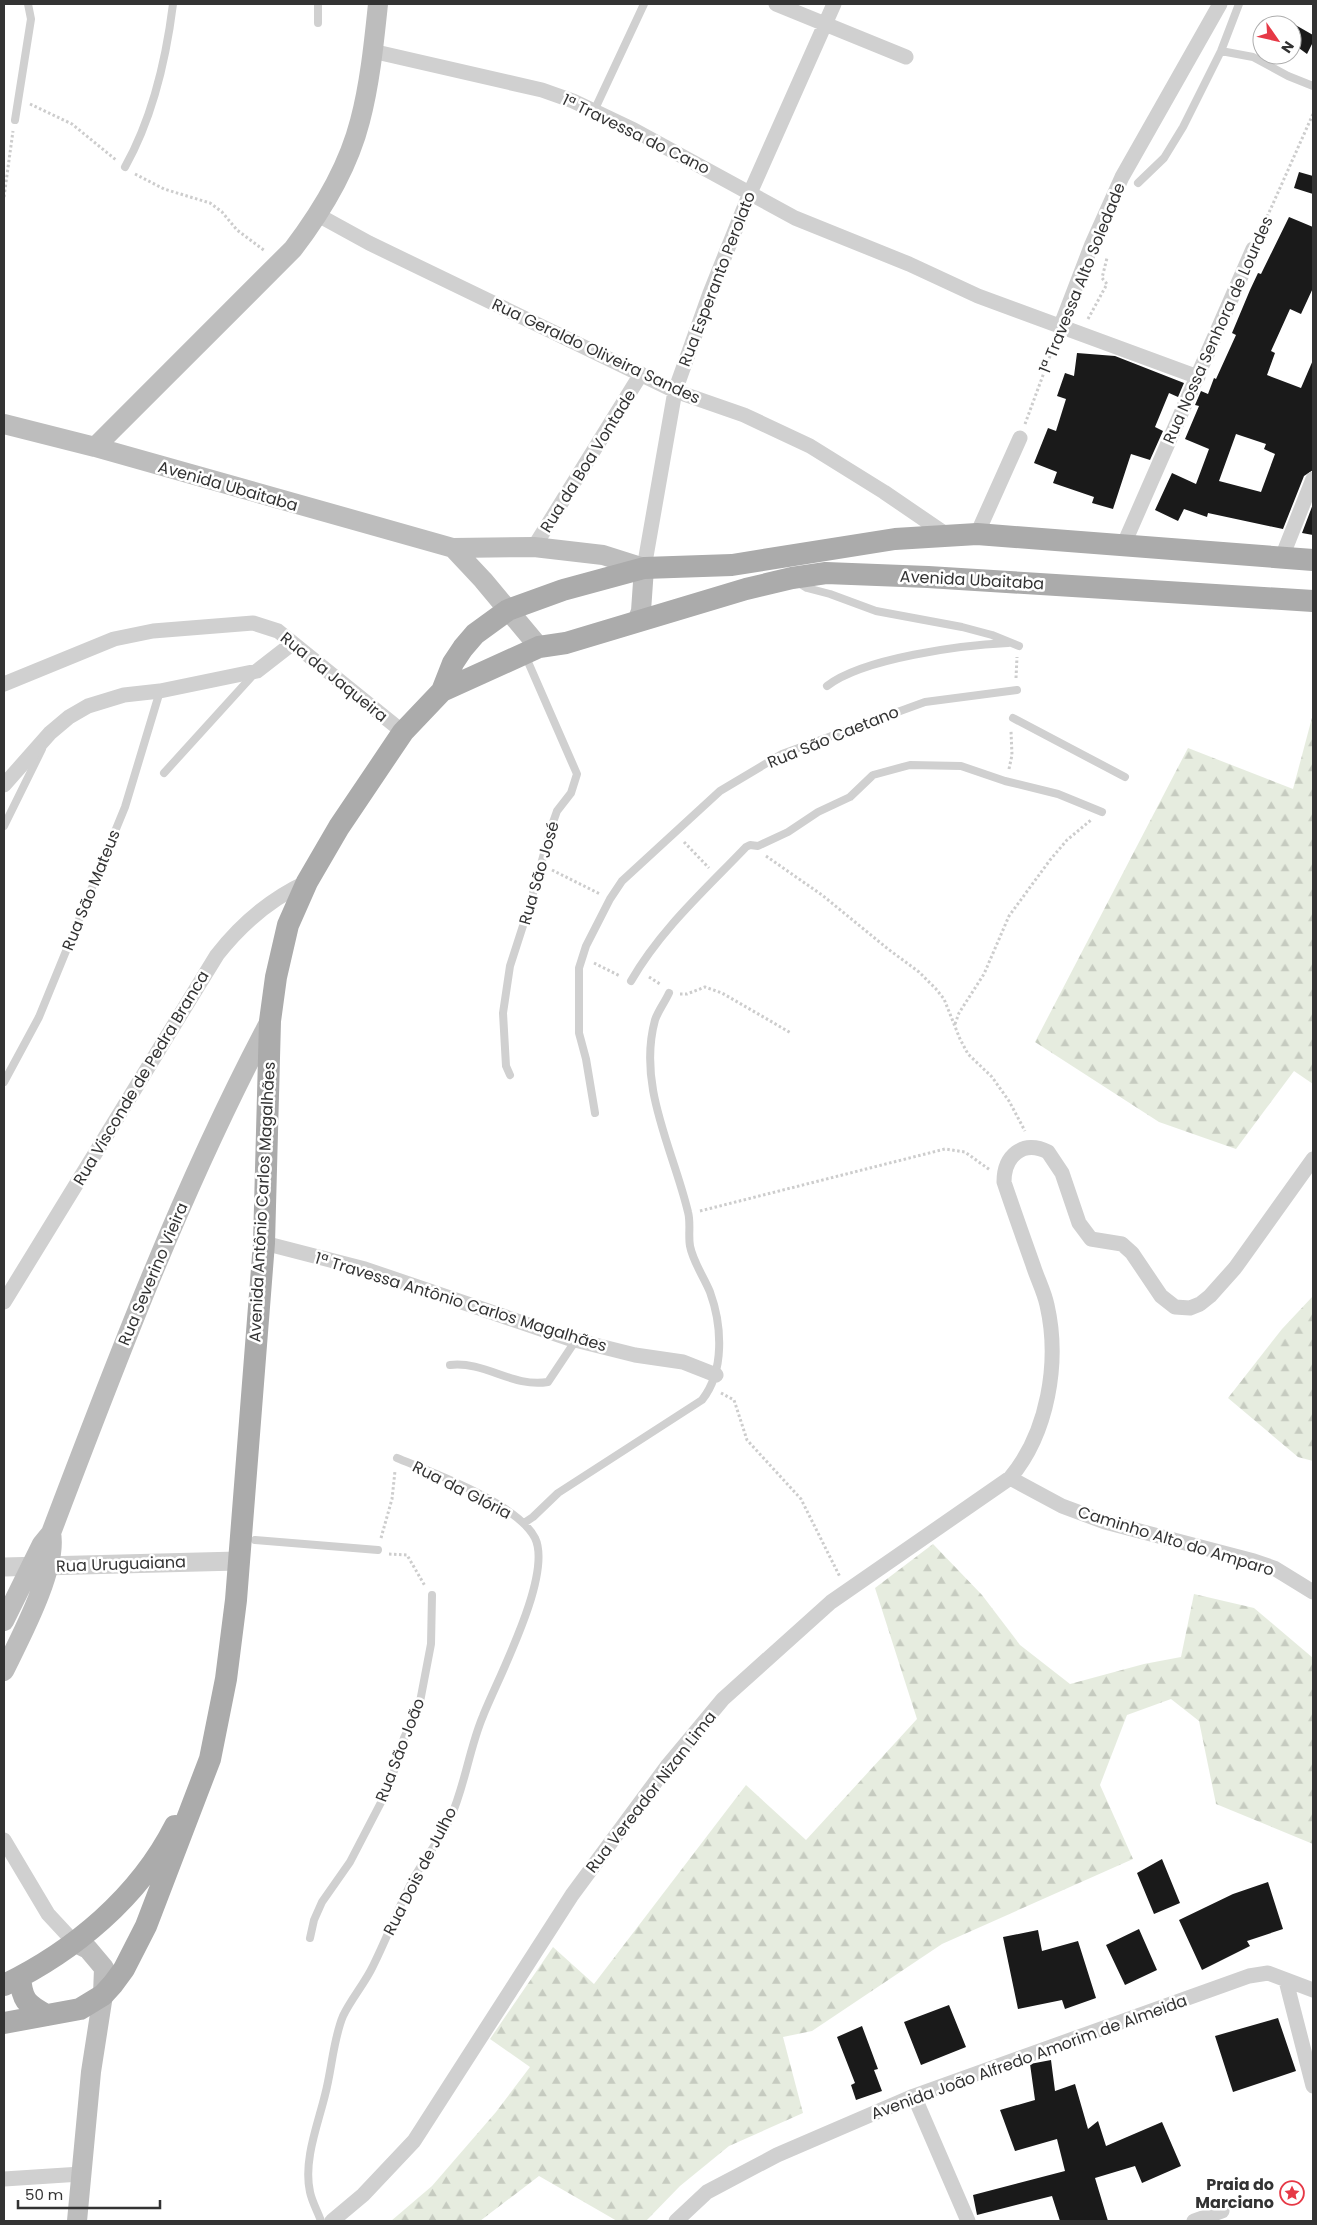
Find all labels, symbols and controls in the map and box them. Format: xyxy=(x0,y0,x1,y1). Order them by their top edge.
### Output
north arrow xyxy=(1252,15,1302,65)
text: N xyxy=(1277,37,1299,57)
street label: 1ª Travessa do Cano xyxy=(558,88,714,180)
street label: 1ª Travessa Alto Soledade xyxy=(1033,179,1131,377)
street label: Rua Esperanto Perolato xyxy=(673,188,761,370)
street label: Rua Nossa Senhora de Lourdes xyxy=(1157,213,1279,447)
street label: Rua Geraldo Oliveira Sandes xyxy=(488,293,704,409)
street label: Rua da Boa Vontade xyxy=(535,385,641,537)
street label: Avenida Ubaitaba xyxy=(155,455,301,517)
street label: Avenida Ubaitaba xyxy=(899,565,1045,595)
street label: Rua da Jaqueira xyxy=(275,627,393,727)
street label: Rua São Caetano xyxy=(764,700,902,774)
street label: Rua São José xyxy=(513,818,565,927)
street label: Rua São Mateus xyxy=(56,826,126,954)
street label: Rua Visconde de Pedra Branca xyxy=(68,966,214,1190)
street label: Avenida Antônio Carlos Magalhães xyxy=(243,1061,281,1343)
street label: Rua Severino Vieira xyxy=(112,1199,194,1349)
street label: 1ª Travessa Antônio Carlos Magalhães xyxy=(312,1247,610,1357)
street label: Rua da Glória xyxy=(409,1455,515,1525)
street label: Caminho Alto do Amparo xyxy=(1075,1500,1277,1582)
street label: Rua Uruguaiana xyxy=(56,1550,186,1578)
street label: Rua São João xyxy=(370,1695,430,1805)
street label: Rua Vereador Nizan Lima xyxy=(580,1706,722,1878)
street label: Rua Dois de Julho xyxy=(378,1803,462,1939)
street label: Avenida João Alfredo Amorim de Almeida xyxy=(868,1989,1190,2125)
place label: Praia do Marciano xyxy=(1195,2173,1274,2214)
scale bar xyxy=(18,2178,160,2210)
place icon: Praia do Marciano xyxy=(1279,2180,1305,2206)
text: 50 m xyxy=(25,2184,63,2205)

